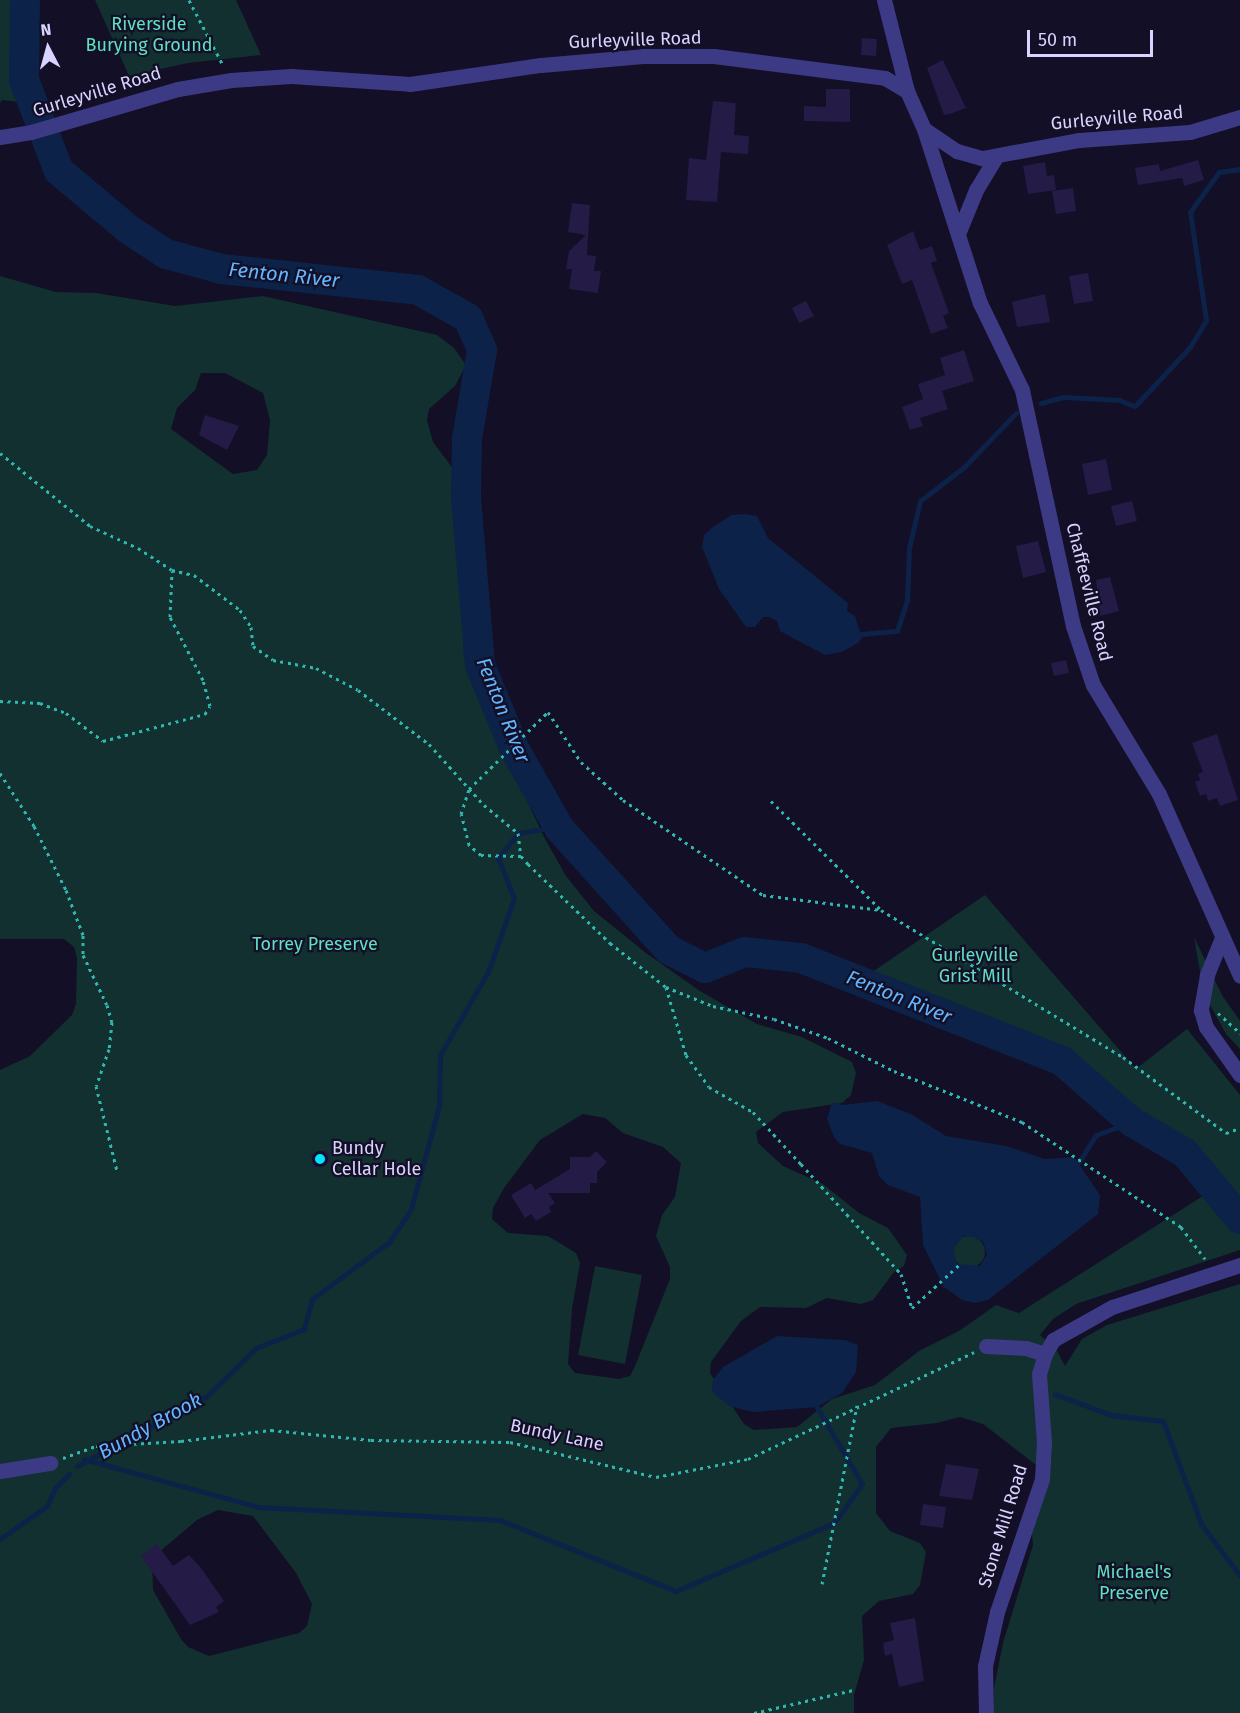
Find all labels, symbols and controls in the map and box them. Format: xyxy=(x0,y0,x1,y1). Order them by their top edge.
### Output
park label: Riverside Burying Ground xyxy=(85,14,213,57)
north arrow xyxy=(18,18,78,78)
scale bar xyxy=(1030,18,1156,56)
text: N xyxy=(40,20,52,40)
street label: Gurleyville Road xyxy=(568,27,702,53)
text: 50 m xyxy=(1038,29,1077,51)
street label: Gurleyville Road xyxy=(30,62,164,122)
street label: Gurleyville Road xyxy=(1050,101,1184,135)
water label: Fenton River xyxy=(227,257,341,293)
street label: Chaffeeville Road xyxy=(1061,520,1117,664)
water label: Fenton River xyxy=(471,654,535,766)
park label: Torrey Preserve xyxy=(252,933,378,955)
park label: Gurleyville Grist Mill xyxy=(932,945,1018,988)
water label: Fenton River xyxy=(843,965,955,1029)
place label: Bundy Cellar Hole xyxy=(332,1138,421,1180)
marker: Bundy Cellar Hole xyxy=(313,1152,327,1166)
water label: Bundy Brook xyxy=(94,1388,206,1464)
street label: Bundy Lane xyxy=(508,1415,606,1455)
street label: Stone Mill Road xyxy=(974,1462,1032,1590)
park label: Michael's Preserve xyxy=(1096,1562,1172,1604)

